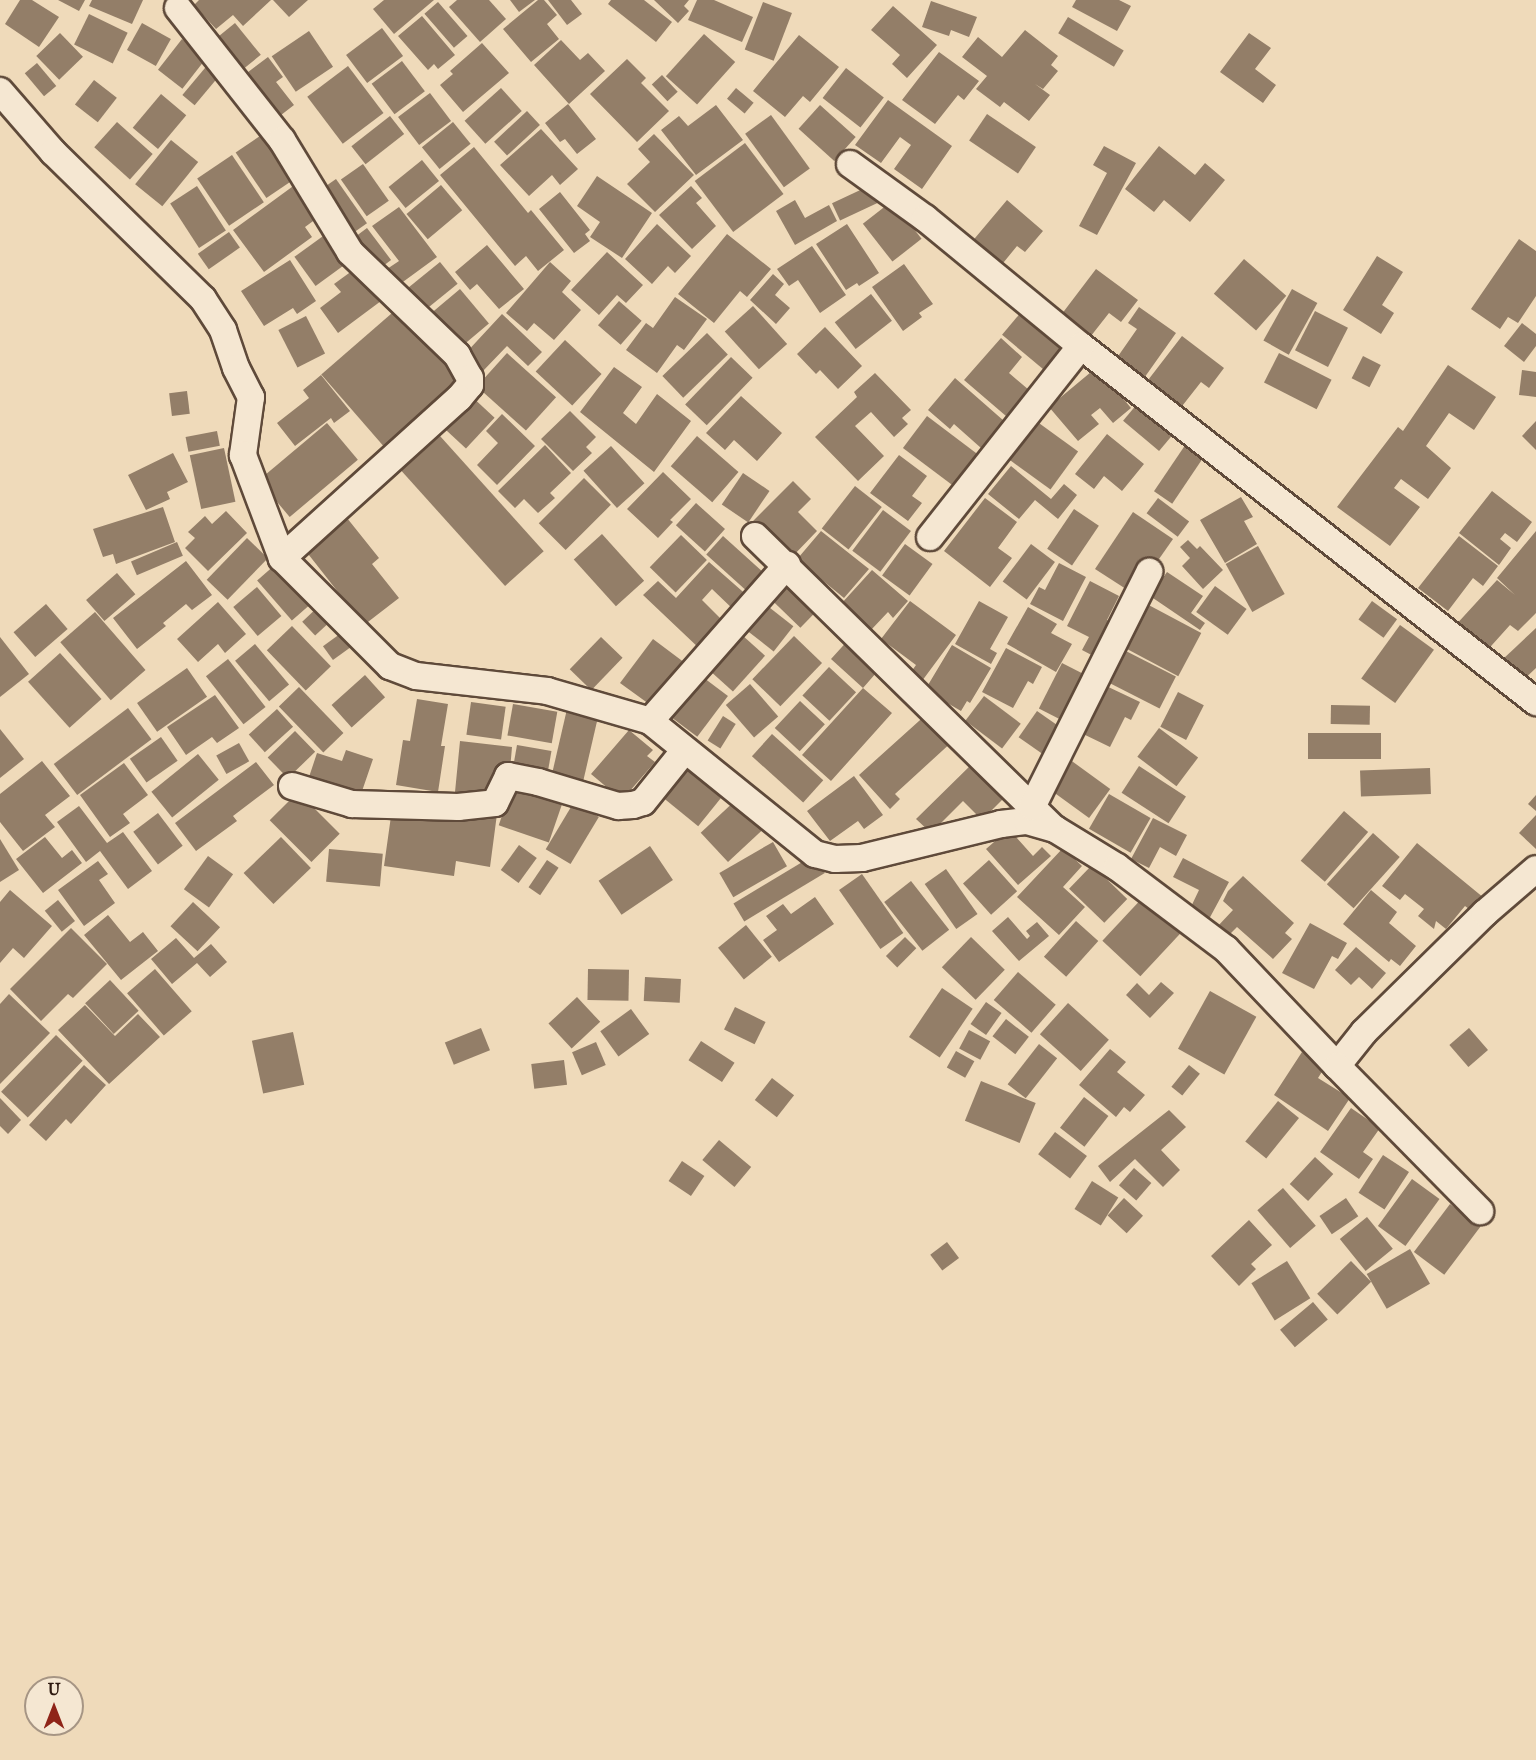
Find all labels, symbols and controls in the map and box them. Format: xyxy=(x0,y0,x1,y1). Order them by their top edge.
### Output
north arrow xyxy=(24,1676,84,1736)
text: U xyxy=(48,1680,60,1699)

